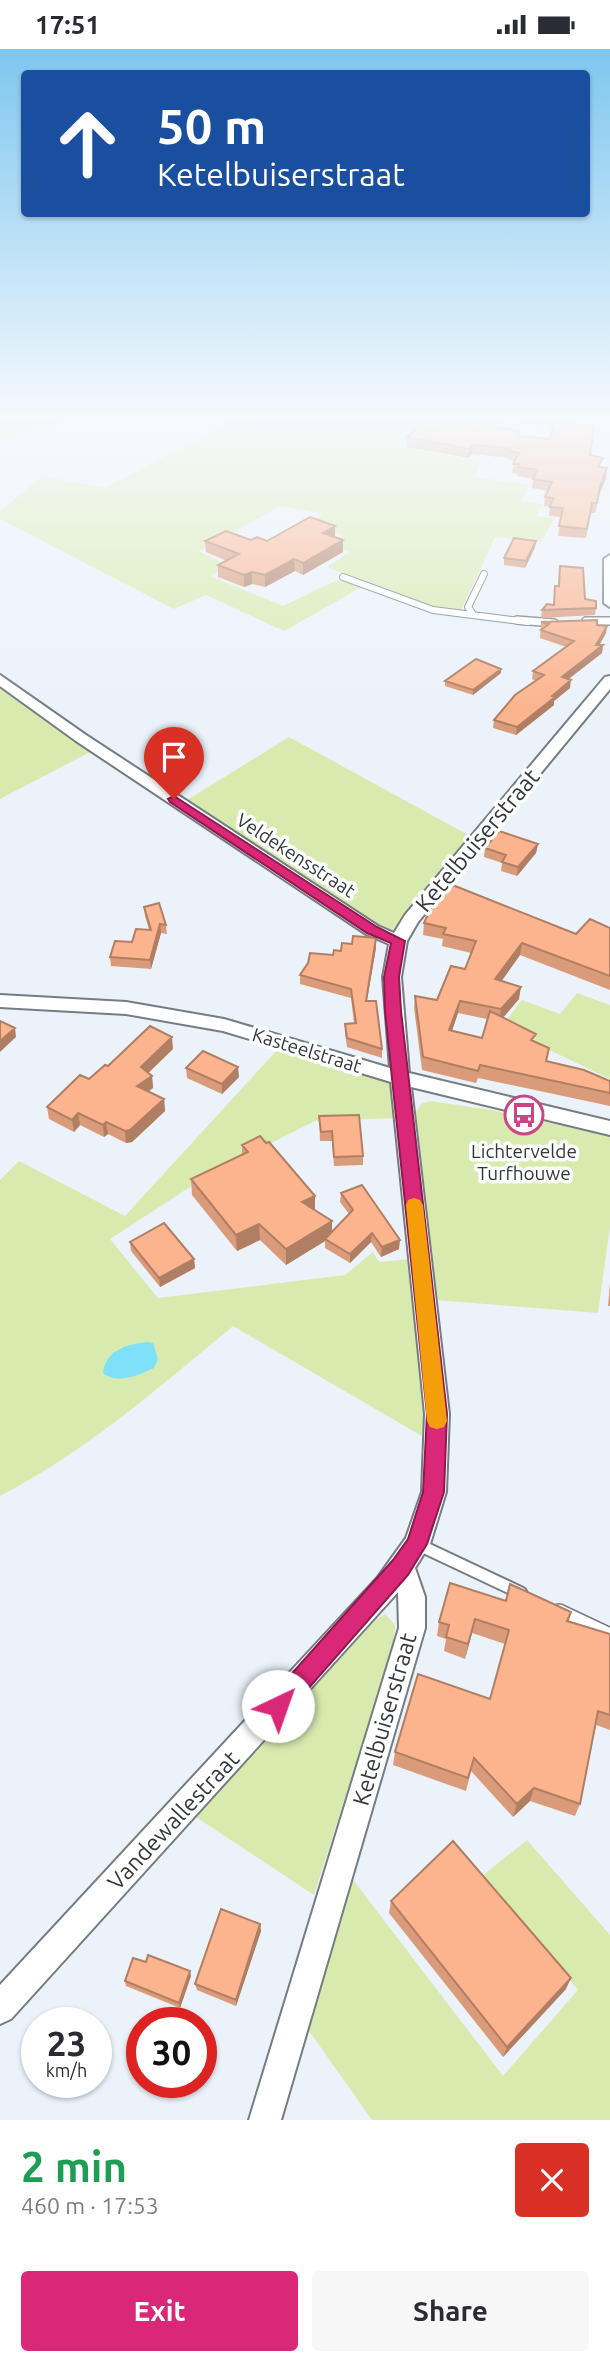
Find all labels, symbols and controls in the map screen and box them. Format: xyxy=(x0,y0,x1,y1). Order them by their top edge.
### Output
text: 17:51 xyxy=(35,10,100,39)
icon: ahead xyxy=(42,98,133,189)
text: 50 m xyxy=(157,98,266,153)
text: Ketelbuiserstraat xyxy=(157,156,405,192)
pin xyxy=(144,727,204,799)
icon: arrive xyxy=(155,738,193,776)
street label: Ketelbuiserstraat xyxy=(410,764,544,916)
street label: Veldekensstraat xyxy=(232,808,360,902)
street label: Kasteelstraat xyxy=(250,1023,365,1077)
bus stop icon: Lichtervelde Turfhouwe xyxy=(503,1094,545,1136)
place label: Lichtervelde Turfhouwe xyxy=(471,1140,577,1184)
street label: Ketelbuiserstraat xyxy=(347,1630,421,1808)
position arrow xyxy=(241,1669,315,1743)
street label: Vandewallestraat xyxy=(102,1746,244,1894)
speed limit sign: 30 xyxy=(126,2007,217,2098)
text: 23 xyxy=(47,2023,86,2063)
text: km/h xyxy=(46,2060,87,2080)
text: 2 min xyxy=(21,2143,127,2190)
button: close xyxy=(515,2143,589,2217)
text: 460 m · 17:53 xyxy=(21,2193,159,2218)
button: Exit xyxy=(21,2271,298,2351)
button: Share xyxy=(312,2271,589,2351)

